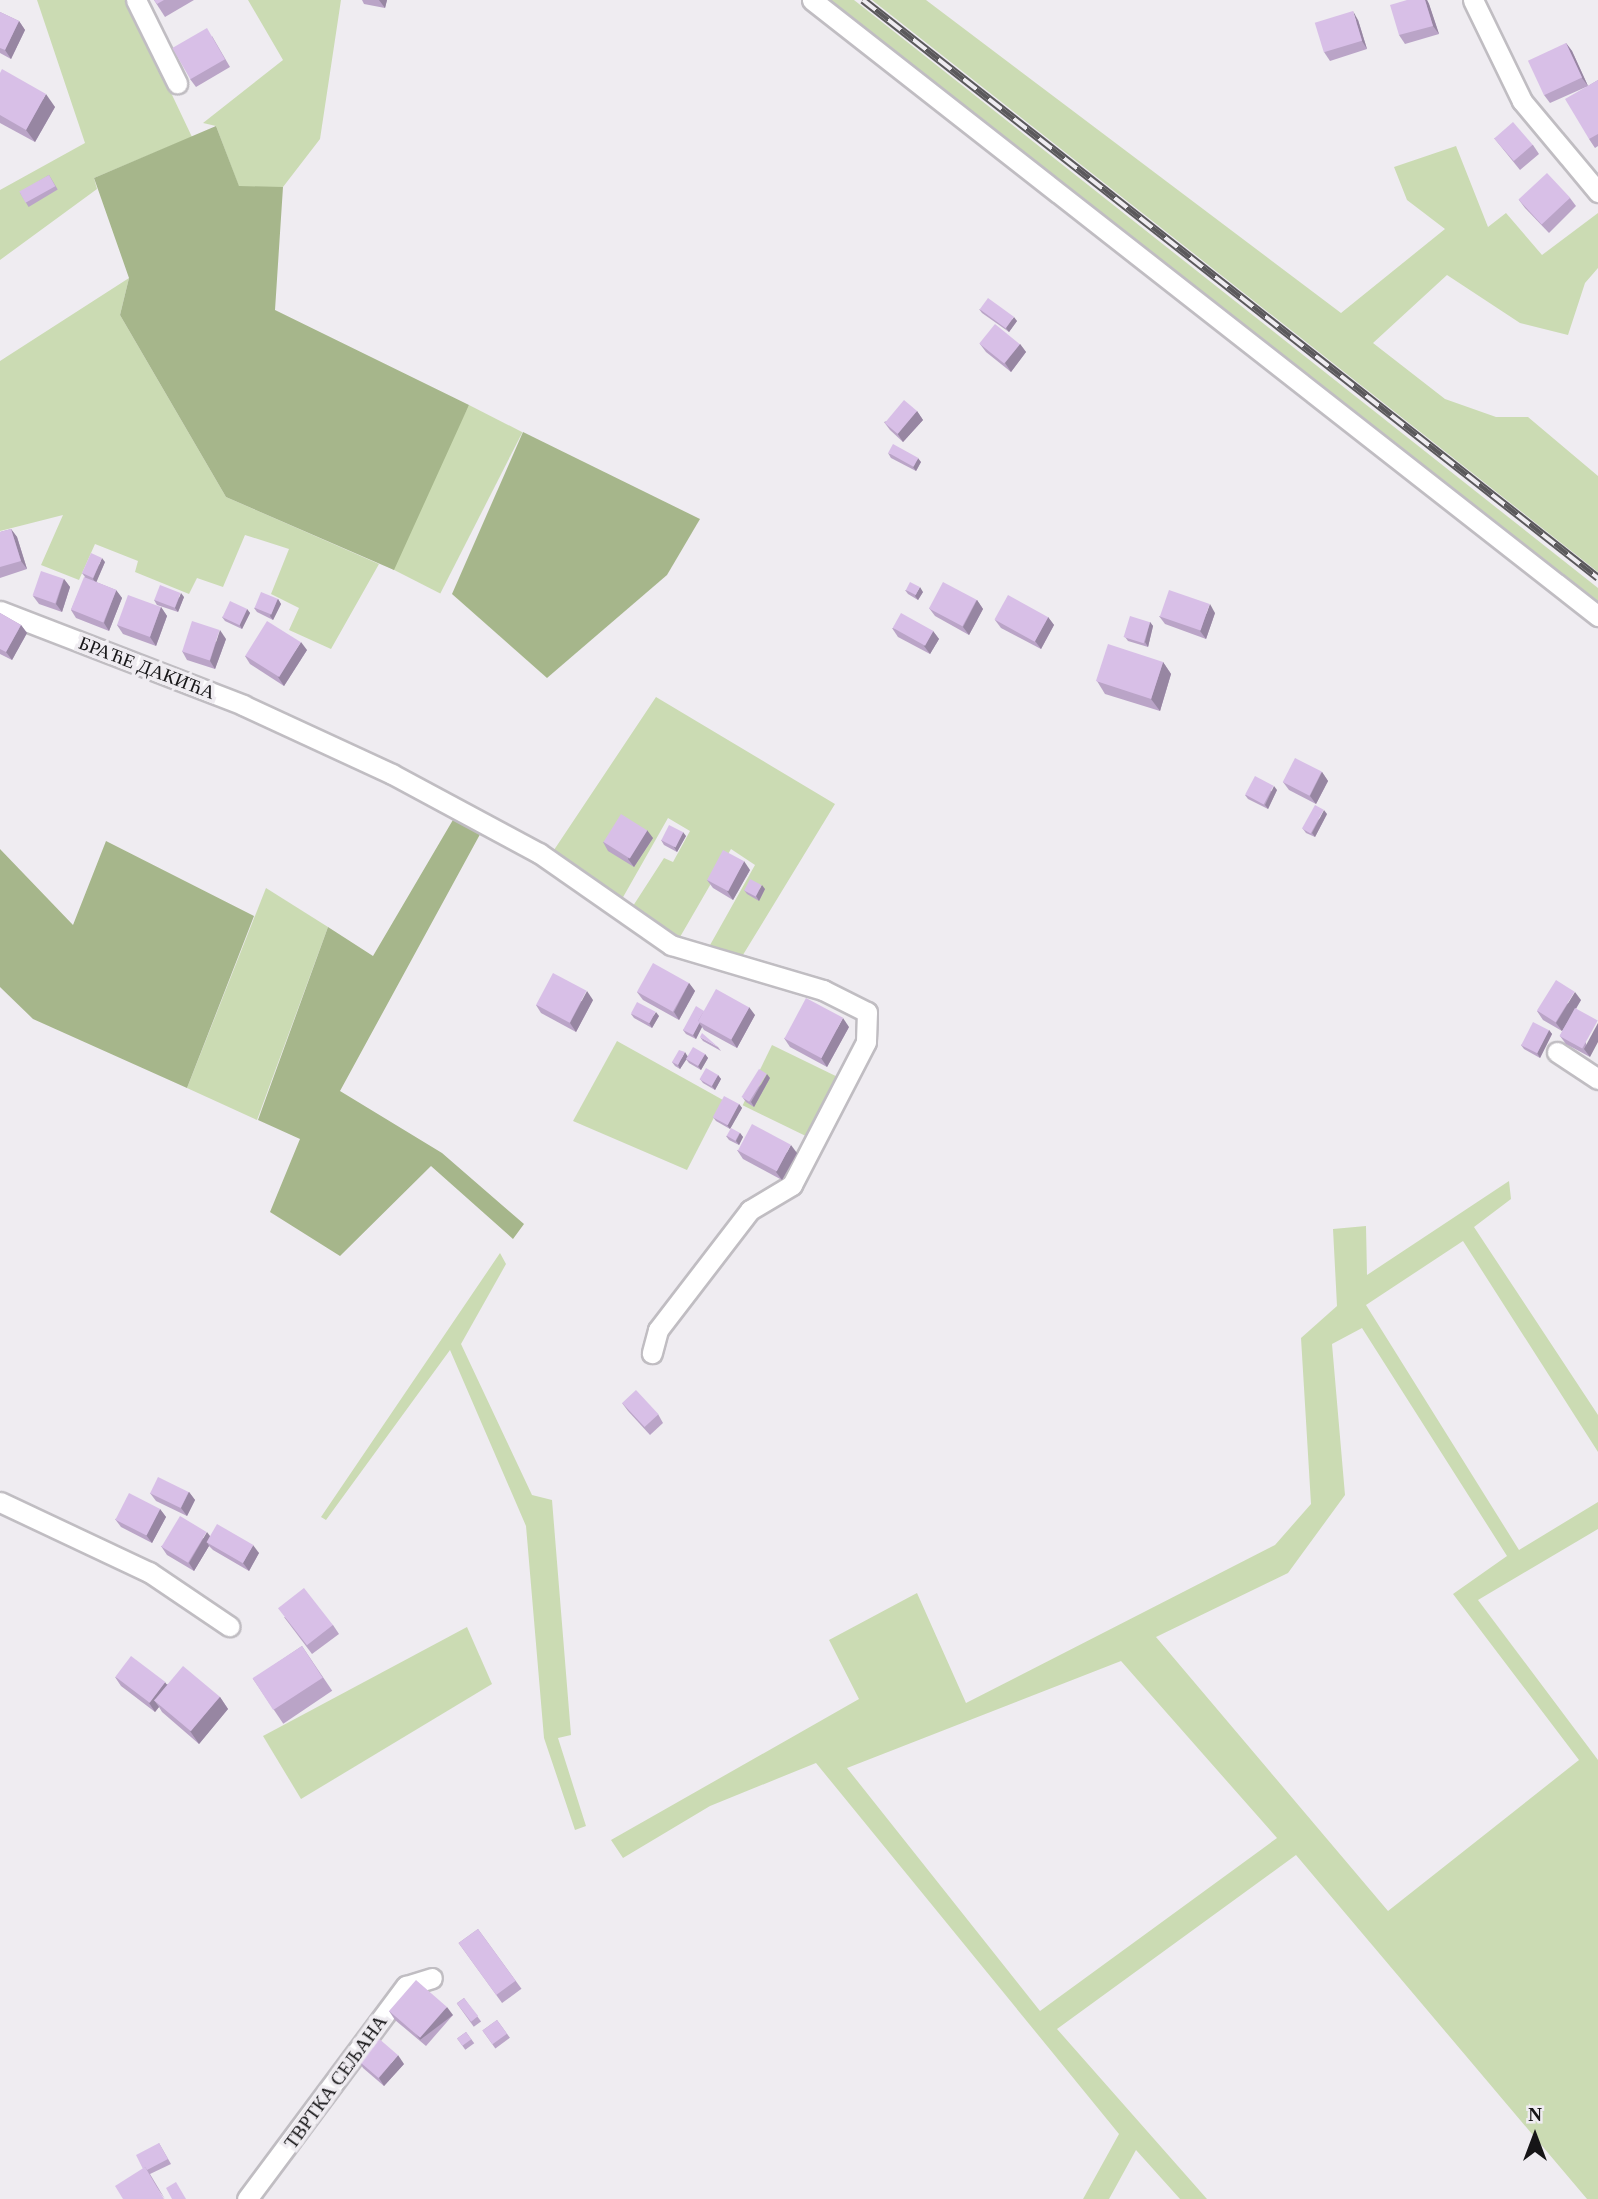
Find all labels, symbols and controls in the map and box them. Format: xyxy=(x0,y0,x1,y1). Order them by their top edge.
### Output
street label: БРАЋЕ ДАКИЋА xyxy=(76,632,218,704)
street label: ТВРТКА СЕЉАНА xyxy=(280,2011,392,2153)
north arrow xyxy=(1500,2101,1570,2171)
text: N xyxy=(1528,2104,1542,2125)

